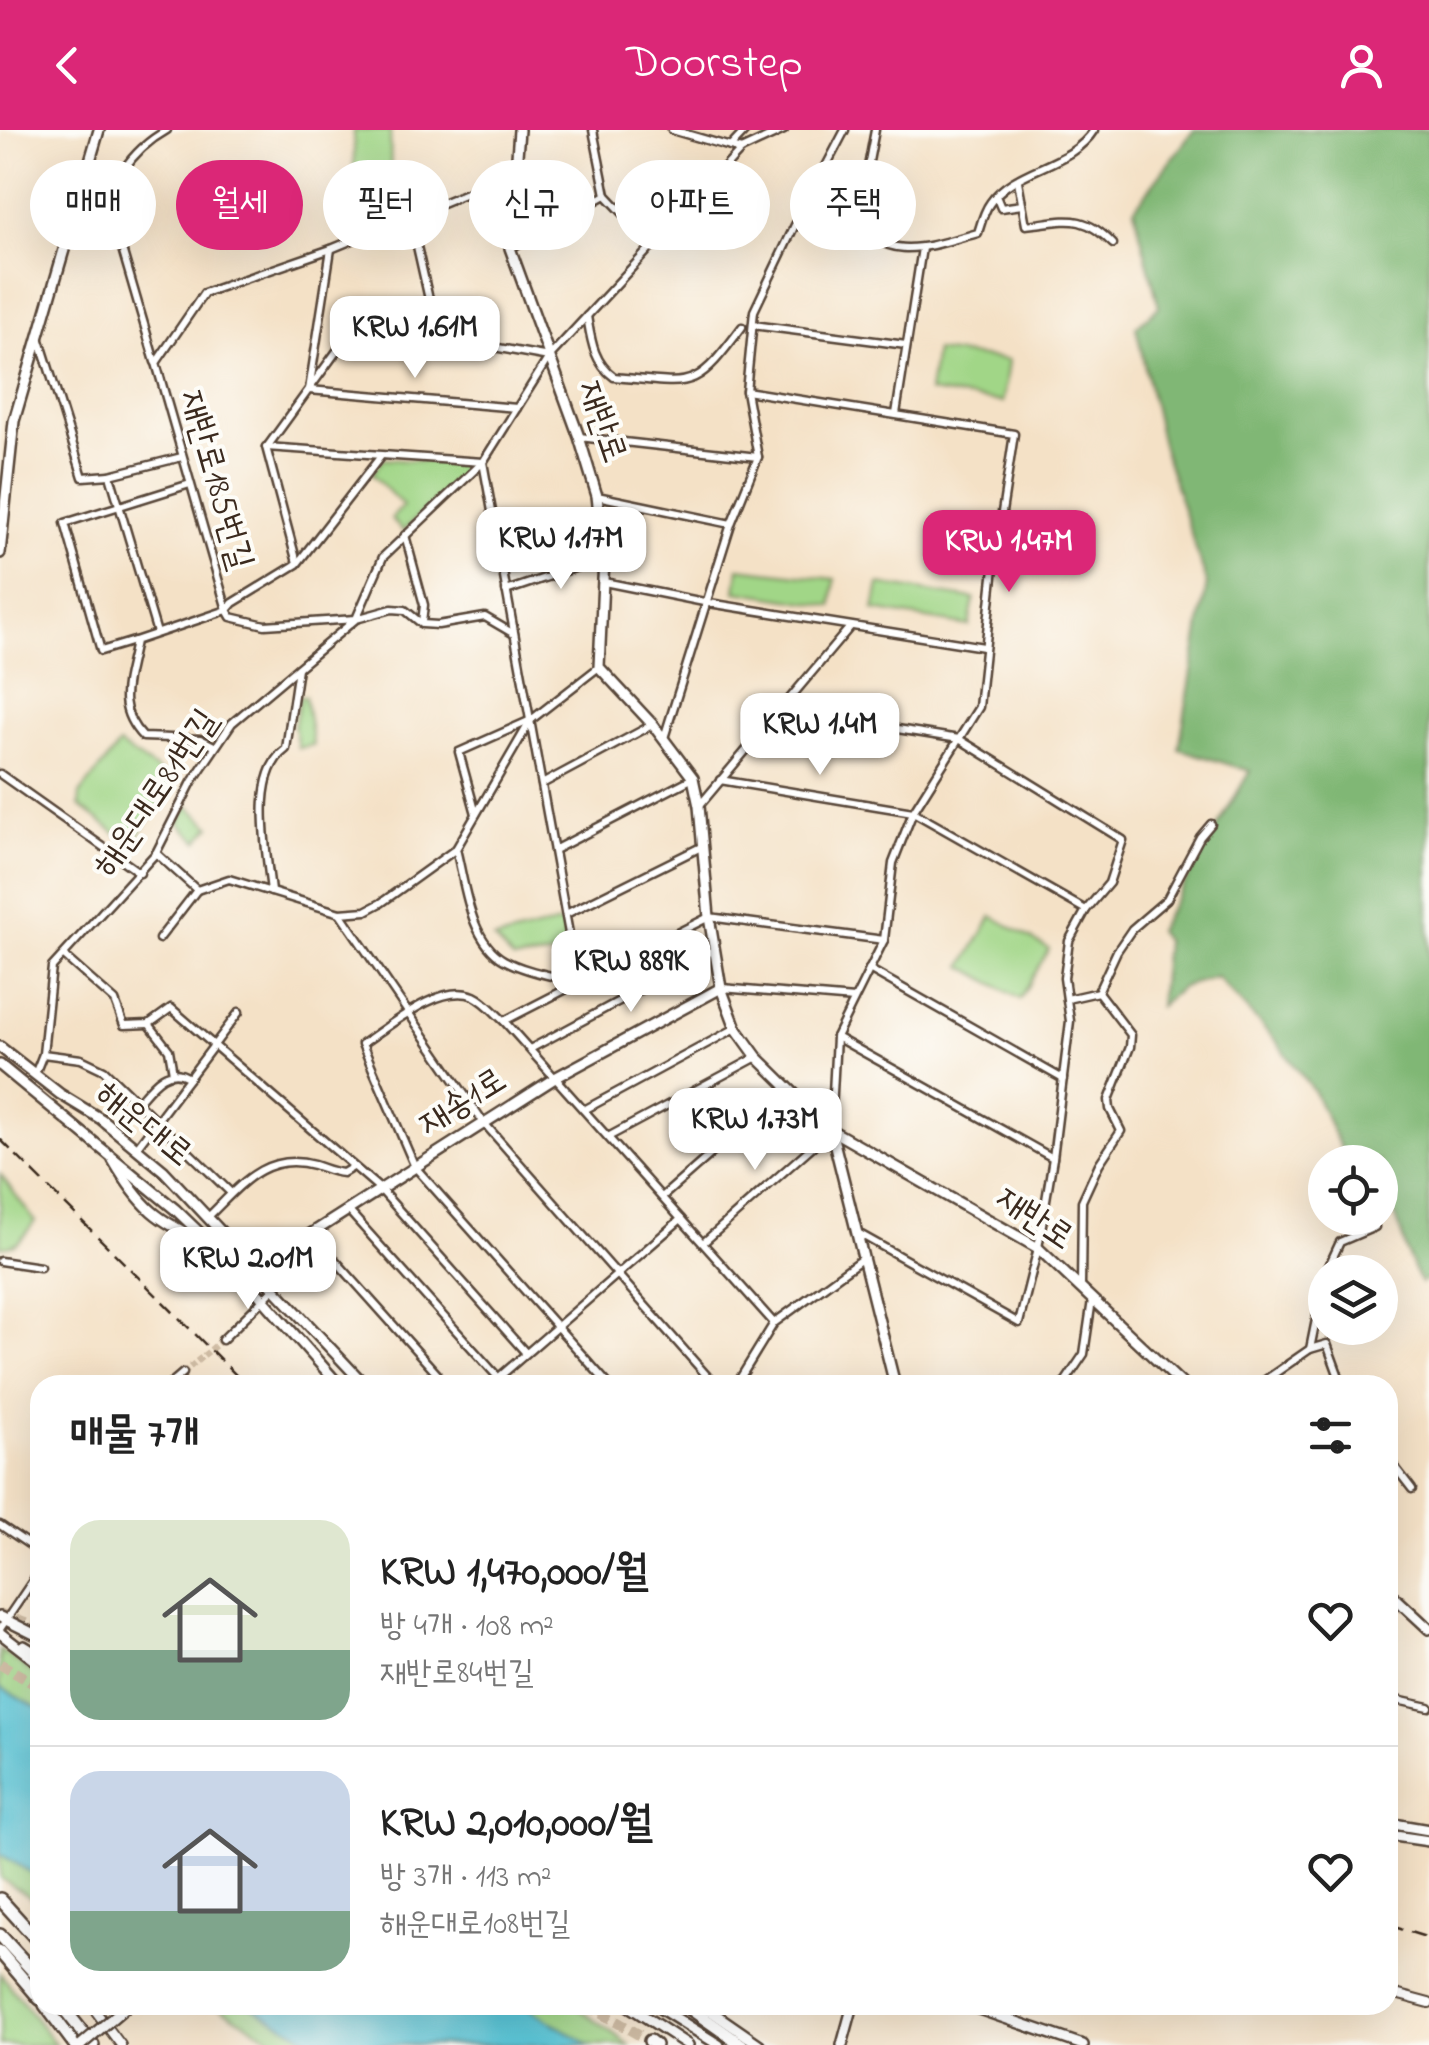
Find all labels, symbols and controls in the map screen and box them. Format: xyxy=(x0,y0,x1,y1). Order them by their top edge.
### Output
text: Doorstep xyxy=(626,32,803,98)
icon: back xyxy=(40,38,95,93)
icon: person xyxy=(1334,38,1389,93)
chip: 매매 xyxy=(30,160,156,250)
chip: 월세 xyxy=(176,160,303,250)
chip: 필터 xyxy=(323,160,449,250)
chip: 신규 xyxy=(469,160,595,250)
chip: 아파트 xyxy=(615,160,770,250)
chip: 주택 xyxy=(790,160,916,250)
pin: KRW 1.61M xyxy=(301,296,529,381)
text: KRW 1.61M xyxy=(352,305,478,352)
street label: 재반로 xyxy=(563,374,639,470)
street label: 재반로185번길 xyxy=(165,384,265,576)
pin: KRW 1.17M xyxy=(447,507,675,592)
pin: KRW 1.47M xyxy=(895,510,1123,595)
text: KRW 1.17M xyxy=(498,516,624,563)
text: KRW 1.47M xyxy=(945,519,1073,566)
pin: KRW 1.4M xyxy=(717,693,923,778)
street label: 해운대로81번길 xyxy=(82,700,232,888)
text: KRW 1.4M xyxy=(762,702,878,749)
pin: KRW 889K xyxy=(528,930,734,1015)
text: KRW 889K xyxy=(573,939,689,986)
street label: 재송1로 xyxy=(409,1056,517,1150)
street label: 해운대로 xyxy=(83,1070,203,1180)
pin: KRW 1.73M xyxy=(641,1088,869,1173)
text: KRW 1.73M xyxy=(691,1097,819,1144)
map controls xyxy=(1308,1145,1398,1345)
button: locate xyxy=(1308,1145,1398,1235)
street label: 재반로 xyxy=(985,1174,1083,1264)
pin: KRW 2.01M xyxy=(134,1227,362,1312)
text: KRW 2.01M xyxy=(182,1236,314,1283)
button: layers xyxy=(1308,1255,1398,1345)
text: 매물 7개 xyxy=(70,1405,199,1466)
icon: filters xyxy=(1303,1408,1358,1463)
text: KRW 1,470,000/월 xyxy=(380,1543,648,1604)
icon: home xyxy=(150,1560,270,1680)
icon: heart xyxy=(1303,1593,1358,1648)
text: 방 4개 · 108 m² xyxy=(380,1604,554,1651)
text: 재반로84번길 xyxy=(380,1651,534,1698)
text: KRW 2,010,000/월 xyxy=(380,1794,653,1855)
icon: home xyxy=(150,1811,270,1931)
icon: heart xyxy=(1303,1844,1358,1899)
text: 방 3개 · 113 m² xyxy=(380,1855,551,1902)
text: 해운대로108번길 xyxy=(380,1902,571,1949)

